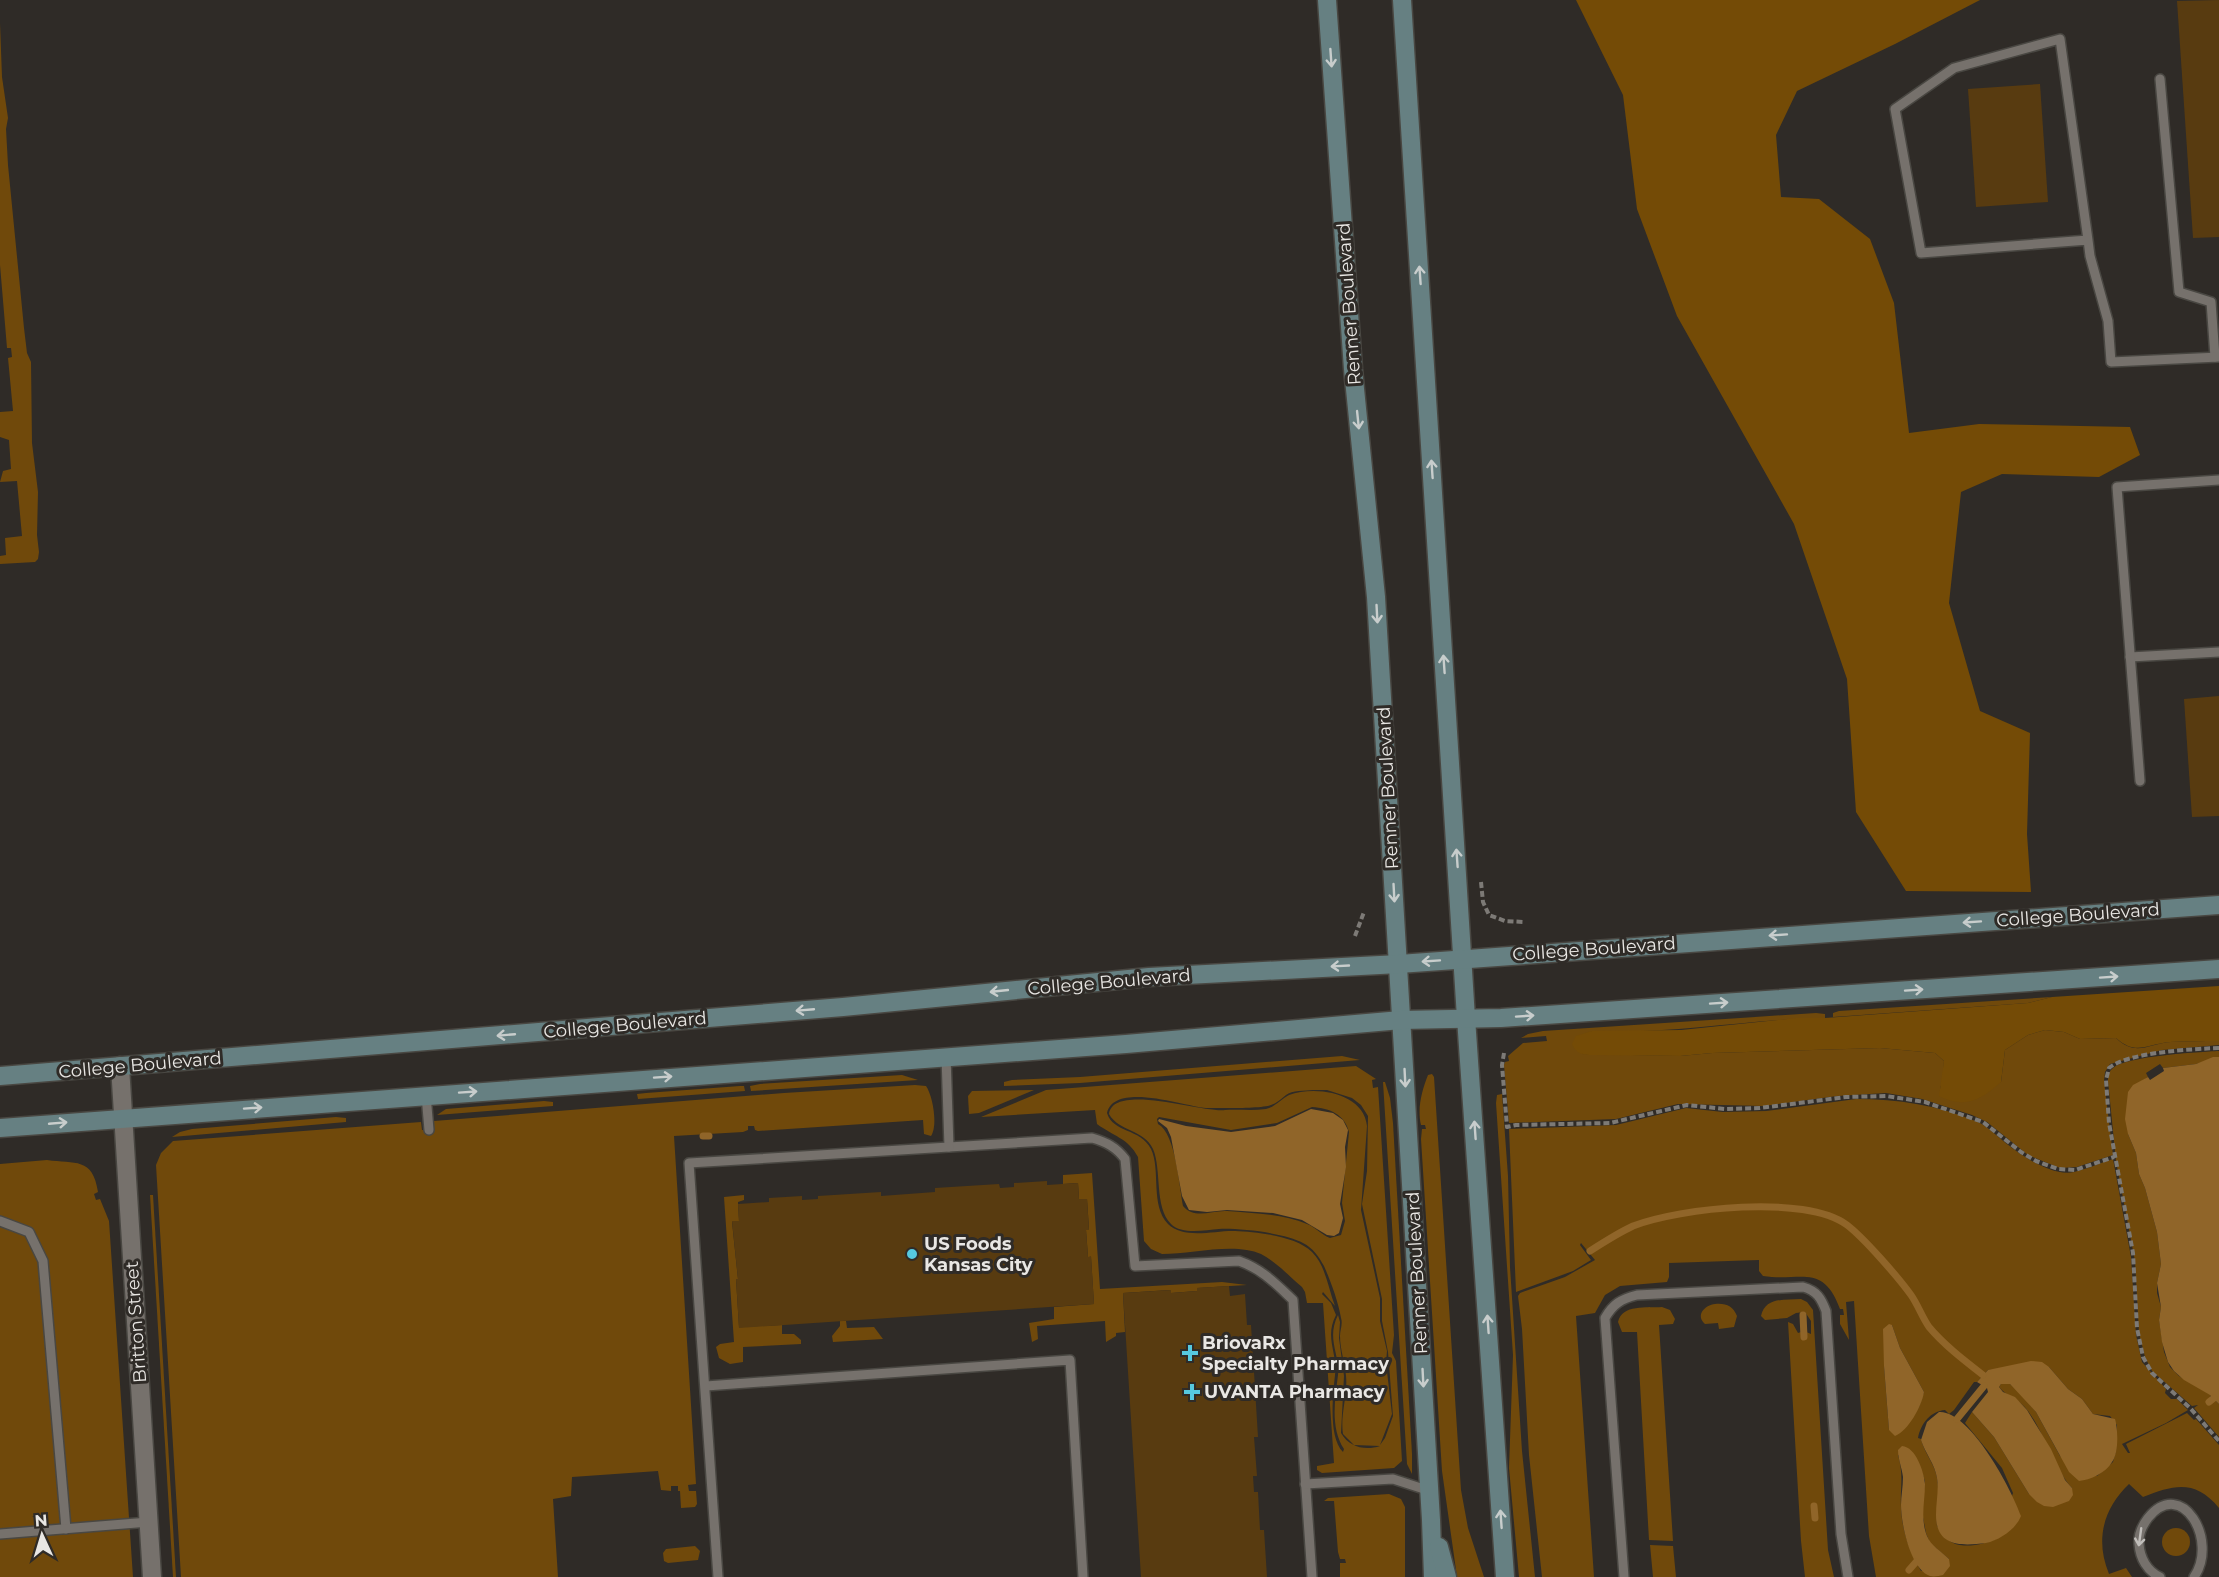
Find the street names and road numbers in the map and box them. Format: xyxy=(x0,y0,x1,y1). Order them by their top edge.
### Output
street label: Renner Boulevard xyxy=(1332,222,1366,386)
street label: Renner Boulevard xyxy=(1373,706,1403,870)
street label: College Boulevard xyxy=(1996,898,2160,932)
street label: College Boulevard xyxy=(1512,932,1676,966)
street label: College Boulevard xyxy=(1026,964,1192,1000)
street label: College Boulevard xyxy=(542,1007,708,1043)
street label: College Boulevard xyxy=(57,1047,223,1083)
street label: Renner Boulevard xyxy=(1402,1191,1432,1355)
street label: Britton Street xyxy=(121,1260,151,1384)

